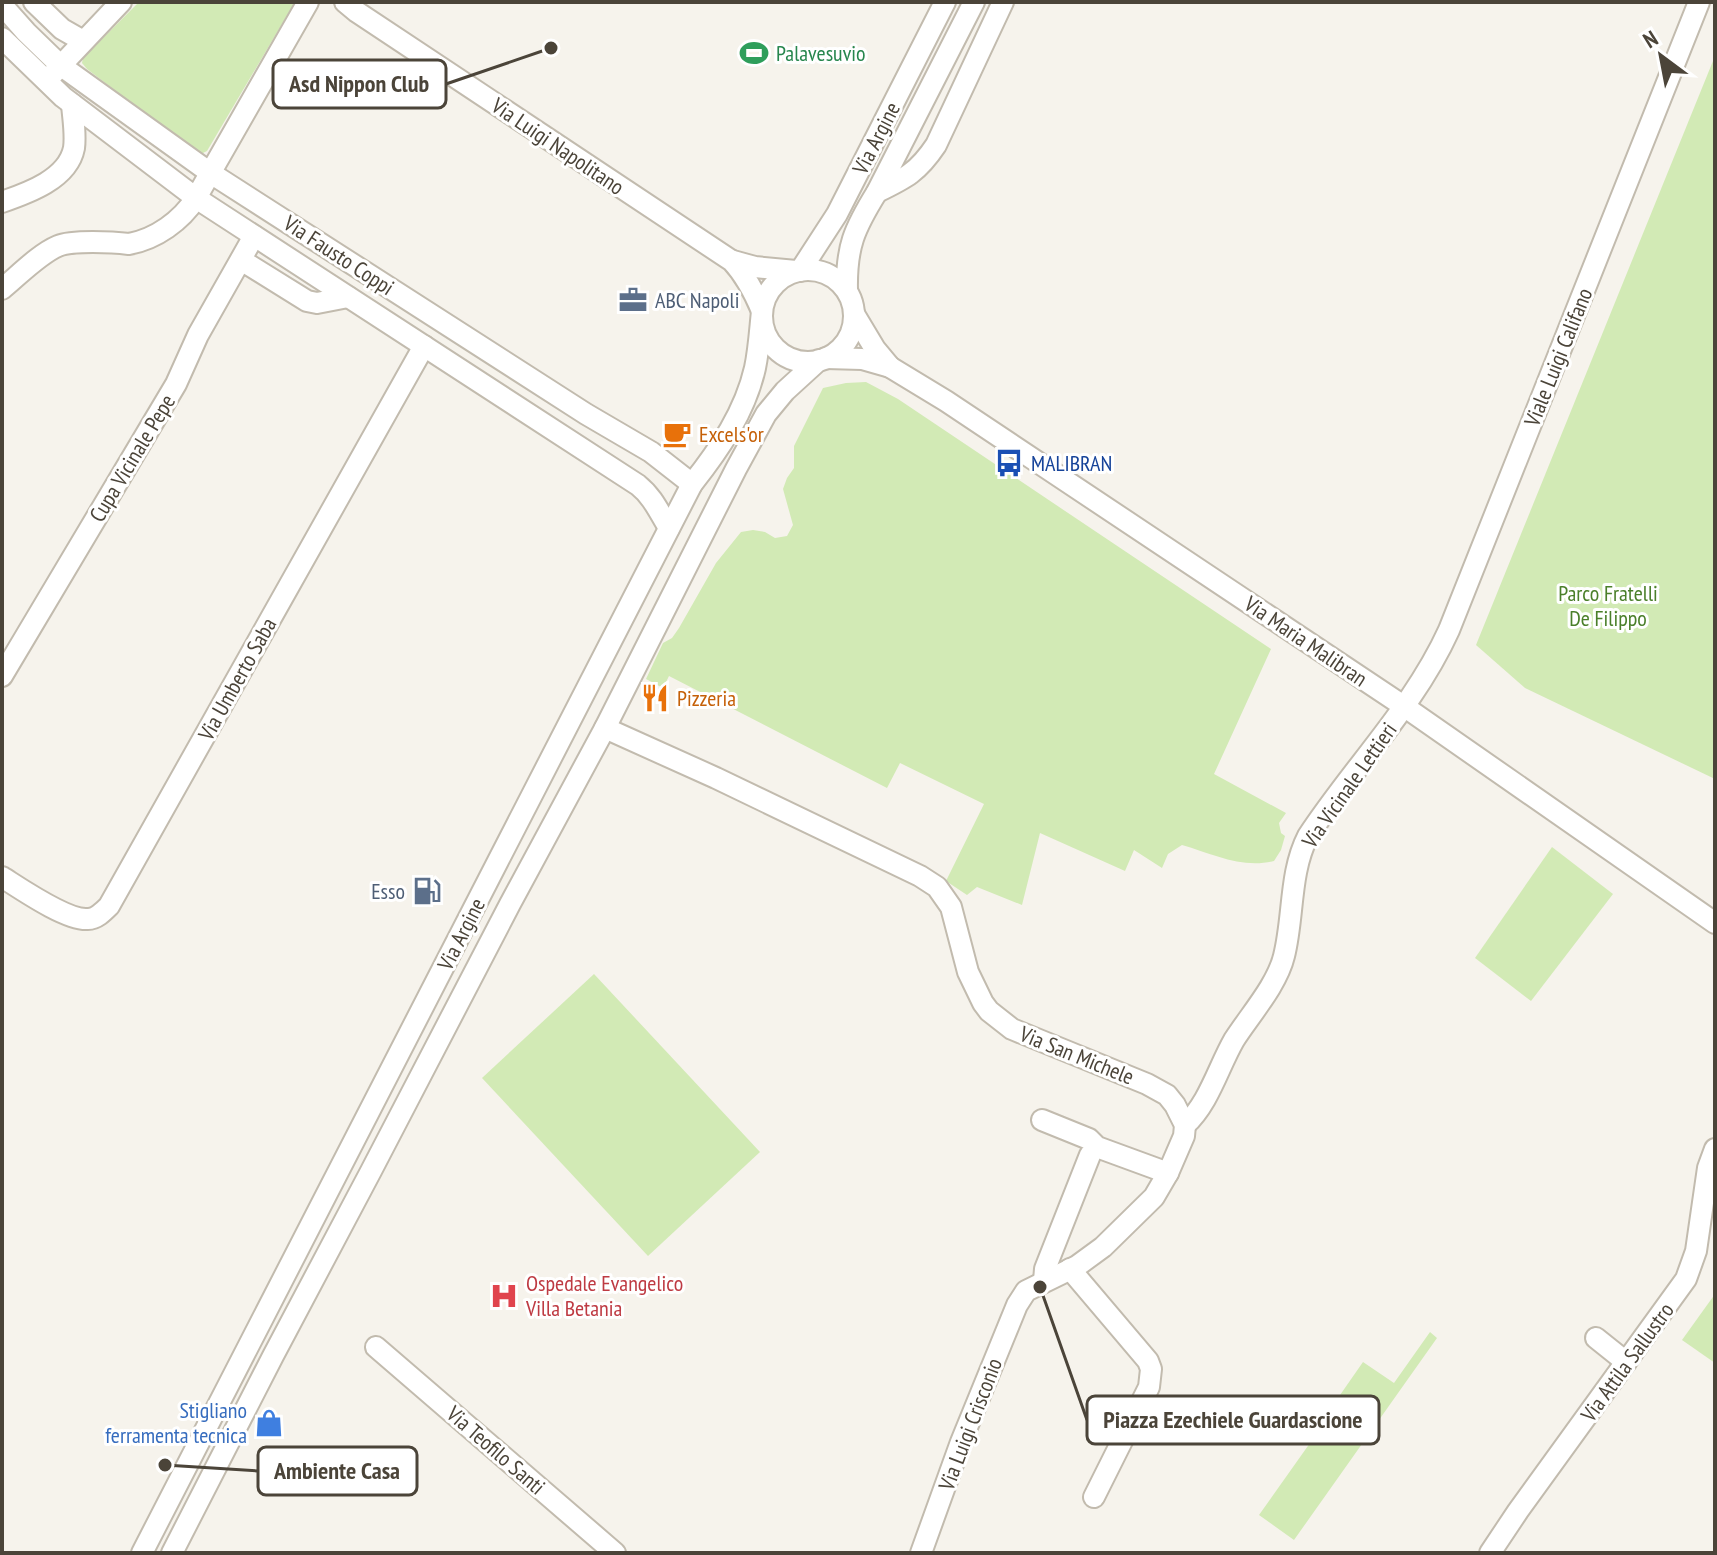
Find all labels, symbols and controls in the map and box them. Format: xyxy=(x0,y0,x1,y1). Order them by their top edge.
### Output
north arrow xyxy=(1621,16,1701,96)
text: N xyxy=(1638,24,1663,54)
sports icon: Palavesuvio xyxy=(739,38,769,68)
place label: Palavesuvio xyxy=(776,39,865,67)
callout: Asd Nippon Club xyxy=(273,60,446,108)
text: Asd Nippon Club xyxy=(288,68,429,99)
street label: Via Luigi Napolitano xyxy=(485,91,630,201)
street label: Via Argine xyxy=(846,97,906,180)
street label: Via Fausto Coppi xyxy=(278,208,400,301)
street label: Viale Luigi Califano xyxy=(1517,284,1598,431)
office icon: ABC Napoli xyxy=(618,285,648,315)
place label: ABC Napoli xyxy=(655,286,739,314)
street label: Cupa Vicinale Pepe xyxy=(83,389,181,527)
cafe icon: Excels'or xyxy=(662,419,692,449)
place label: Excels'or xyxy=(699,420,764,448)
bus stop icon: MALIBRAN xyxy=(994,448,1024,478)
place label: MALIBRAN xyxy=(1031,449,1112,477)
park label: Parco Fratelli De Filippo xyxy=(1558,579,1658,632)
street label: Via Maria Malibran xyxy=(1238,589,1373,692)
street label: Via Umberto Saba xyxy=(191,613,282,746)
restaurant icon: Pizzeria xyxy=(640,683,670,713)
place label: Pizzeria xyxy=(677,684,736,712)
street label: Via Vicinale Lettieri xyxy=(1295,717,1403,854)
fuel station icon: Esso xyxy=(412,876,442,906)
place label: Esso xyxy=(371,877,405,905)
street label: Via Argine xyxy=(431,893,491,976)
street label: Via San Michele xyxy=(1015,1019,1138,1091)
place label: Ospedale Evangelico Villa Betania xyxy=(525,1269,683,1322)
hospital icon: Ospedale Evangelico Villa Betania xyxy=(489,1281,519,1311)
street label: Via Attila Sallustro xyxy=(1574,1297,1680,1428)
street label: Via Luigi Crisconio xyxy=(932,1354,1008,1495)
place label: Stigliano ferramenta tecnica xyxy=(105,1396,247,1449)
callout: Piazza Ezechiele Guardascione xyxy=(1087,1396,1379,1444)
street label: Via Teofilo Santi xyxy=(440,1399,551,1500)
text: Piazza Ezechiele Guardascione xyxy=(1103,1404,1363,1435)
shop icon: Stigliano ferramenta tecnica xyxy=(254,1408,284,1438)
callout: Ambiente Casa xyxy=(258,1447,417,1495)
text: Ambiente Casa xyxy=(273,1455,400,1486)

